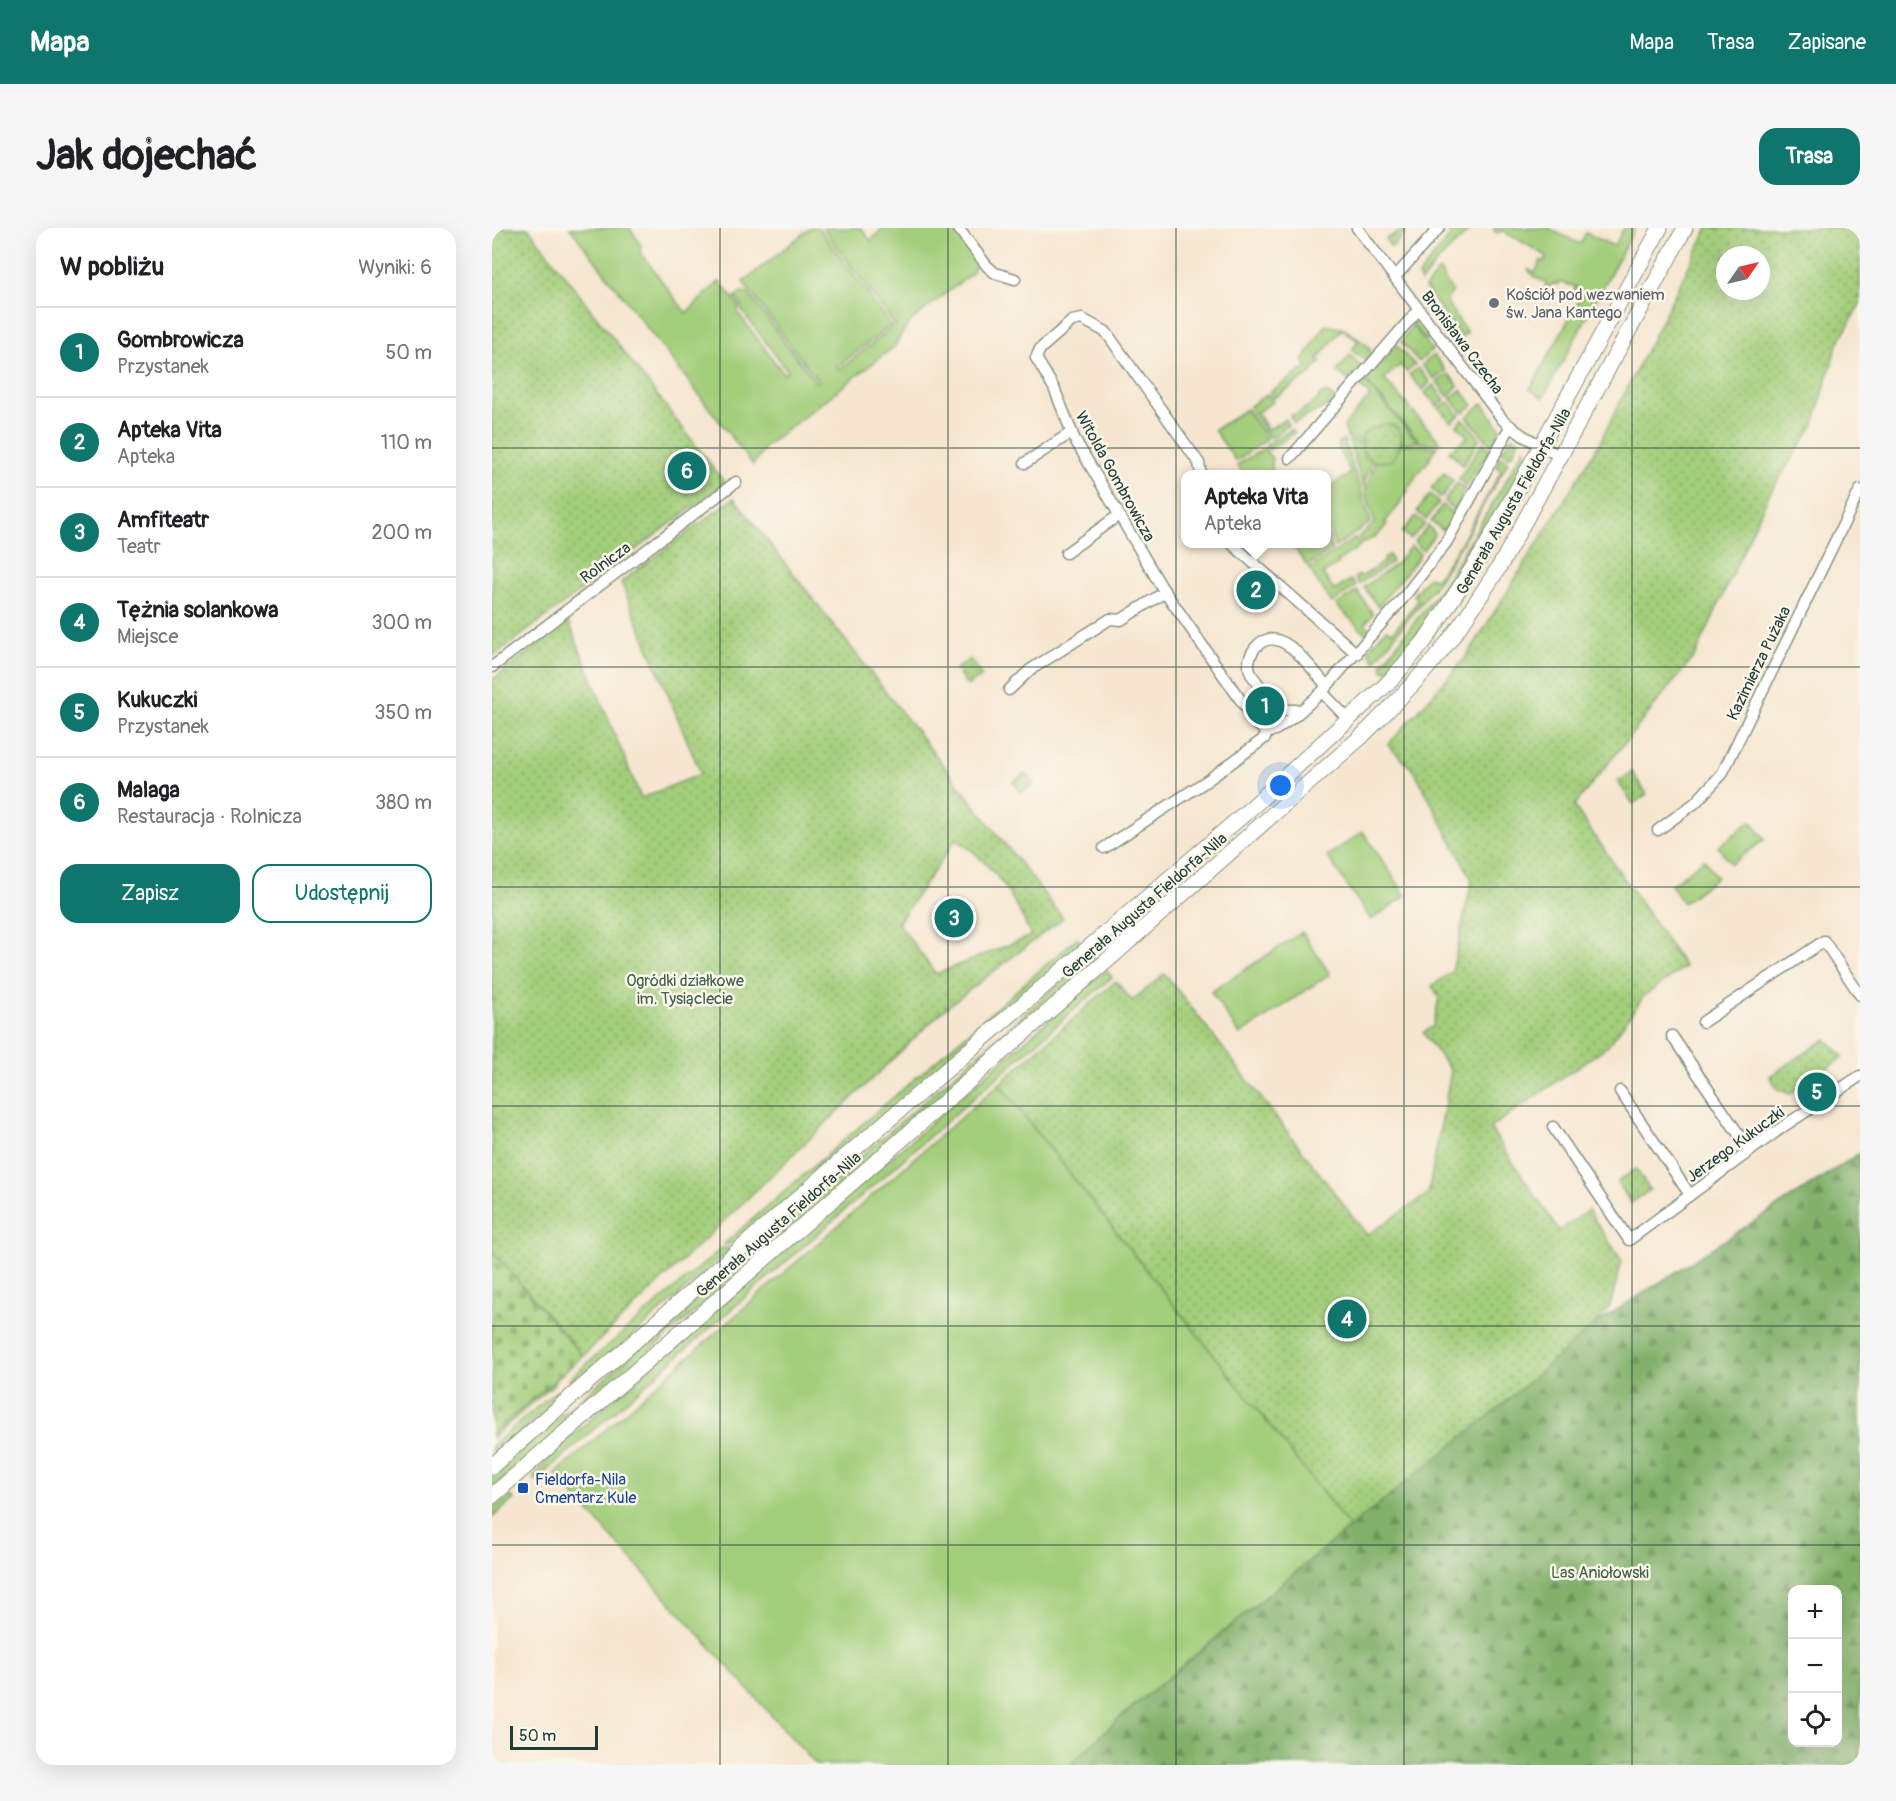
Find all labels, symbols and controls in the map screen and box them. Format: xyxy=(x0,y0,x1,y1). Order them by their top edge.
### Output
text: Mapa xyxy=(30,25,89,60)
text: Mapa xyxy=(1629,29,1674,56)
text: Trasa xyxy=(1707,29,1755,56)
text: Zapisane xyxy=(1788,29,1866,56)
button: Trasa xyxy=(1759,128,1860,185)
text: Jak dojechać xyxy=(36,130,257,182)
north arrow xyxy=(1716,246,1770,300)
text: W pobliżu xyxy=(60,251,164,283)
text: Wyniki: 6 xyxy=(358,255,432,280)
place label: Kościół pod wezwaniem św. Jana Kantego xyxy=(1506,285,1665,323)
street label: Bronisława Czecha xyxy=(1417,287,1508,398)
marker: Kościół pod wezwaniem św. Jana Kantego xyxy=(1487,296,1501,310)
text: Gombrowicza xyxy=(117,326,244,354)
text: 1 xyxy=(76,340,83,365)
text: 50 m xyxy=(385,340,432,365)
text: Przystanek xyxy=(117,354,209,379)
street label: Generała Augusta Fieldorfa-Nila xyxy=(1452,404,1576,599)
street label: Witolda Gombrowicza xyxy=(1071,408,1159,545)
text: Apteka Vita xyxy=(117,416,222,444)
text: 2 xyxy=(74,430,85,455)
text: 110 m xyxy=(381,430,432,455)
text: Apteka xyxy=(117,444,175,469)
pin: 6 xyxy=(668,448,706,494)
popup xyxy=(1181,470,1331,548)
text: Apteka Vita xyxy=(1204,483,1308,511)
text: Amfiteatr xyxy=(117,506,209,534)
text: Apteka xyxy=(1204,511,1262,536)
text: 3 xyxy=(74,520,85,545)
text: 200 m xyxy=(371,520,432,545)
text: Teatr xyxy=(117,534,161,559)
street label: Rolnicza xyxy=(576,538,635,588)
pin: 2 xyxy=(1236,568,1275,613)
text: Tężnia solankowa xyxy=(117,596,279,624)
street label: Kazimierza Pużaka xyxy=(1723,603,1795,724)
text: 4 xyxy=(74,610,85,635)
text: 300 m xyxy=(371,610,432,635)
text: Miejsce xyxy=(117,624,178,649)
pin: 1 xyxy=(1246,684,1284,728)
text: Kukuczki xyxy=(117,686,197,714)
text: 5 xyxy=(74,700,85,725)
text: 350 m xyxy=(374,700,432,725)
text: Przystanek xyxy=(117,714,209,739)
your location xyxy=(1266,771,1295,800)
text: Malaga xyxy=(117,776,180,804)
text: 6 xyxy=(74,790,85,815)
text: 380 m xyxy=(375,790,432,815)
text: Restauracja · Rolnicza xyxy=(117,804,302,829)
street label: Generała Augusta Fieldorfa-Nila xyxy=(1058,828,1231,983)
button: Zapisz xyxy=(60,864,240,923)
button: Udostępnij xyxy=(252,864,432,923)
pin: 3 xyxy=(934,896,974,940)
park label: Ogródki działkowe im. Tysiąclecie xyxy=(626,971,744,1009)
pin: 5 xyxy=(1798,1070,1836,1114)
street label: Jerzego Kukuczki xyxy=(1683,1103,1789,1187)
street label: Generała Augusta Fieldorfa-Nila xyxy=(692,1147,865,1302)
pin: 4 xyxy=(1328,1296,1366,1342)
place label: Fieldorfa-Nila Cmentarz Kule xyxy=(535,1470,636,1508)
marker: Fieldorfa-Nila Cmentarz Kule xyxy=(516,1481,530,1495)
park label: Las Aniołowski xyxy=(1551,1563,1649,1583)
map controls xyxy=(1788,1585,1842,1747)
button: + xyxy=(1788,1585,1842,1639)
button: − xyxy=(1788,1639,1842,1693)
button: locate xyxy=(1788,1693,1842,1747)
scale bar xyxy=(510,1723,598,1750)
text: 50 m xyxy=(519,1726,556,1746)

